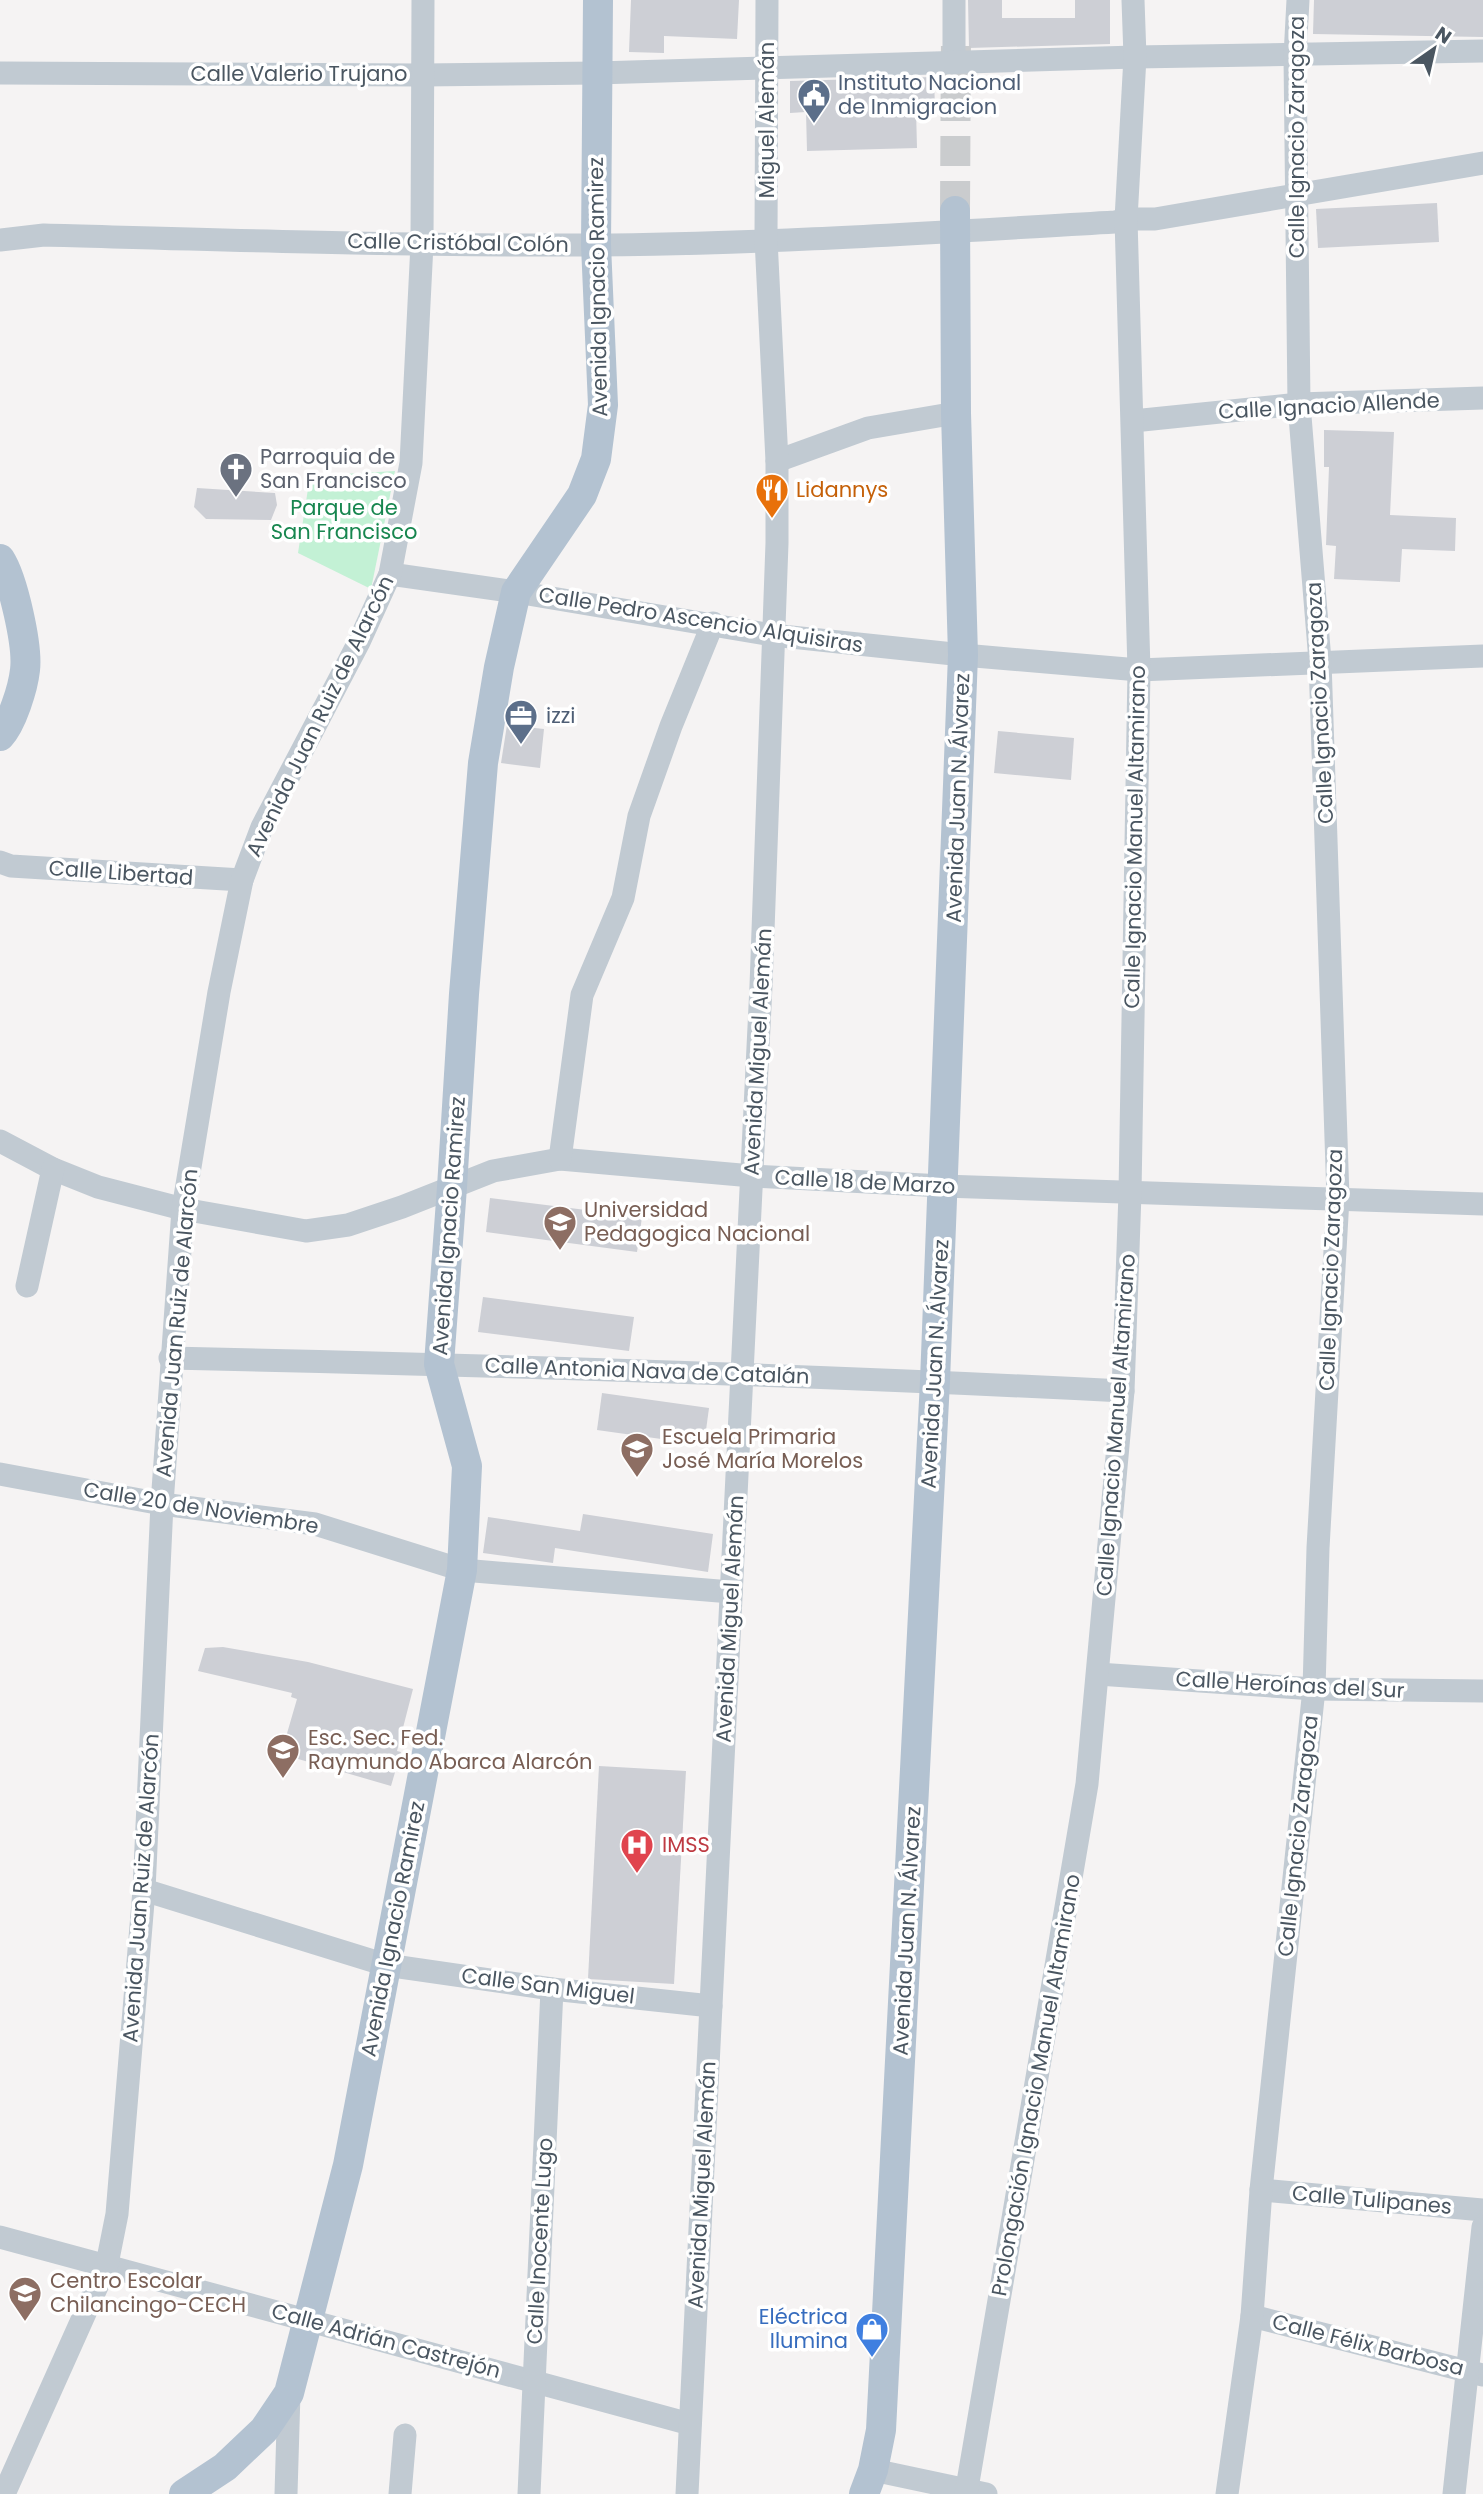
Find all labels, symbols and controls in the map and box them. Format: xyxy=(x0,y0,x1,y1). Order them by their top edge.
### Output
north arrow xyxy=(1399,14,1469,84)
street label: Calle Ignacio Zaragoza xyxy=(1282,16,1311,258)
text: N xyxy=(1430,20,1457,51)
street label: Miguel Alemán xyxy=(752,42,781,198)
street label: Calle Valerio Trujano xyxy=(191,59,407,88)
place label: Instituto Nacional de Inmigracion xyxy=(838,68,1021,121)
public building icon: Instituto Nacional de Inmigracion xyxy=(795,76,833,125)
street label: Avenida Ignacio Ramirez xyxy=(581,157,614,417)
street label: Calle Cristóbal Colón xyxy=(347,226,569,259)
street label: Calle Ignacio Allende xyxy=(1218,385,1440,426)
place label: Parroquia de San Francisco xyxy=(260,442,407,495)
church icon: Parroquia de San Francisco xyxy=(217,450,255,499)
restaurant icon: Lidannys xyxy=(753,471,791,520)
place label: Lidannys xyxy=(796,475,888,504)
park label: Parque de San Francisco xyxy=(271,493,417,546)
street label: Avenida Juan Ruiz de Alarcón xyxy=(239,570,400,861)
street label: Calle Pedro Ascencio Alquisiras xyxy=(537,580,865,659)
street label: Calle Ignacio Zaragoza xyxy=(1299,581,1340,825)
street label: Calle Ignacio Manuel Altamirano xyxy=(1117,665,1152,1009)
street label: Avenida Juan N. Álvarez xyxy=(939,673,976,923)
office icon: izzi xyxy=(502,697,540,746)
place label: izzi xyxy=(546,701,575,730)
street label: Calle Libertad xyxy=(48,853,194,892)
street label: Avenida Miguel Alemán xyxy=(737,927,778,1176)
street label: Avenida Ignacio Ramirez xyxy=(425,1095,472,1357)
street label: Calle Ignacio Zaragoza xyxy=(1312,1148,1349,1392)
street label: Calle 18 de Marzo xyxy=(774,1162,956,1201)
street label: Avenida Juan Ruiz de Alarcón xyxy=(149,1167,204,1478)
place label: Universidad Pedagogica Nacional xyxy=(584,1195,810,1248)
school or university icon: Universidad Pedagogica Nacional xyxy=(541,1203,579,1252)
street label: Avenida Juan N. Álvarez xyxy=(913,1238,956,1489)
street label: Calle Ignacio Manuel Altamirano xyxy=(1089,1253,1142,1597)
street label: Calle Antonia Nava de Catalán xyxy=(484,1350,810,1391)
place label: Escuela Primaria José María Morelos xyxy=(662,1422,863,1475)
school or university icon: Escuela Primaria José María Morelos xyxy=(618,1430,656,1479)
street label: Calle 20 de Noviembre xyxy=(81,1475,321,1540)
street label: Avenida Miguel Alemán xyxy=(709,1494,750,1743)
street label: Calle Heroínas del Sur xyxy=(1175,1664,1405,1705)
street label: Calle Ignacio Zaragoza xyxy=(1270,1714,1325,1958)
place label: Esc. Sec. Fed. Raymundo Abarca Alarcón xyxy=(308,1723,592,1776)
school or university icon: Esc. Sec. Fed. Raymundo Abarca Alarcón xyxy=(264,1731,302,1780)
street label: Avenida Juan Ruiz de Alarcón xyxy=(115,1732,166,2043)
street label: Avenida Ignacio Ramirez xyxy=(354,1799,432,2059)
street label: Avenida Juan N. Álvarez xyxy=(885,1805,928,2056)
hospital icon: IMSS xyxy=(618,1826,656,1875)
place label: IMSS xyxy=(662,1830,710,1859)
street label: Prolongación Ignacio Manuel Altamirano xyxy=(984,1872,1087,2298)
street label: Calle San Miguel xyxy=(460,1961,636,2010)
street label: Avenida Miguel Alemán xyxy=(681,2060,722,2309)
street label: Calle Inocente Lugo xyxy=(520,2137,559,2345)
street label: Calle Tulipanes xyxy=(1291,2178,1453,2221)
place label: Centro Escolar Chilancingo-CECH xyxy=(50,2266,246,2319)
school or university icon: Centro Escolar Chilancingo-CECH xyxy=(6,2274,44,2323)
street label: Calle Adrián Castrejón xyxy=(268,2296,504,2385)
place label: Eléctrica Ilumina xyxy=(759,2302,848,2355)
street label: Calle Félix Barbosa xyxy=(1269,2307,1467,2382)
shop icon: Eléctrica Ilumina xyxy=(853,2310,891,2359)

